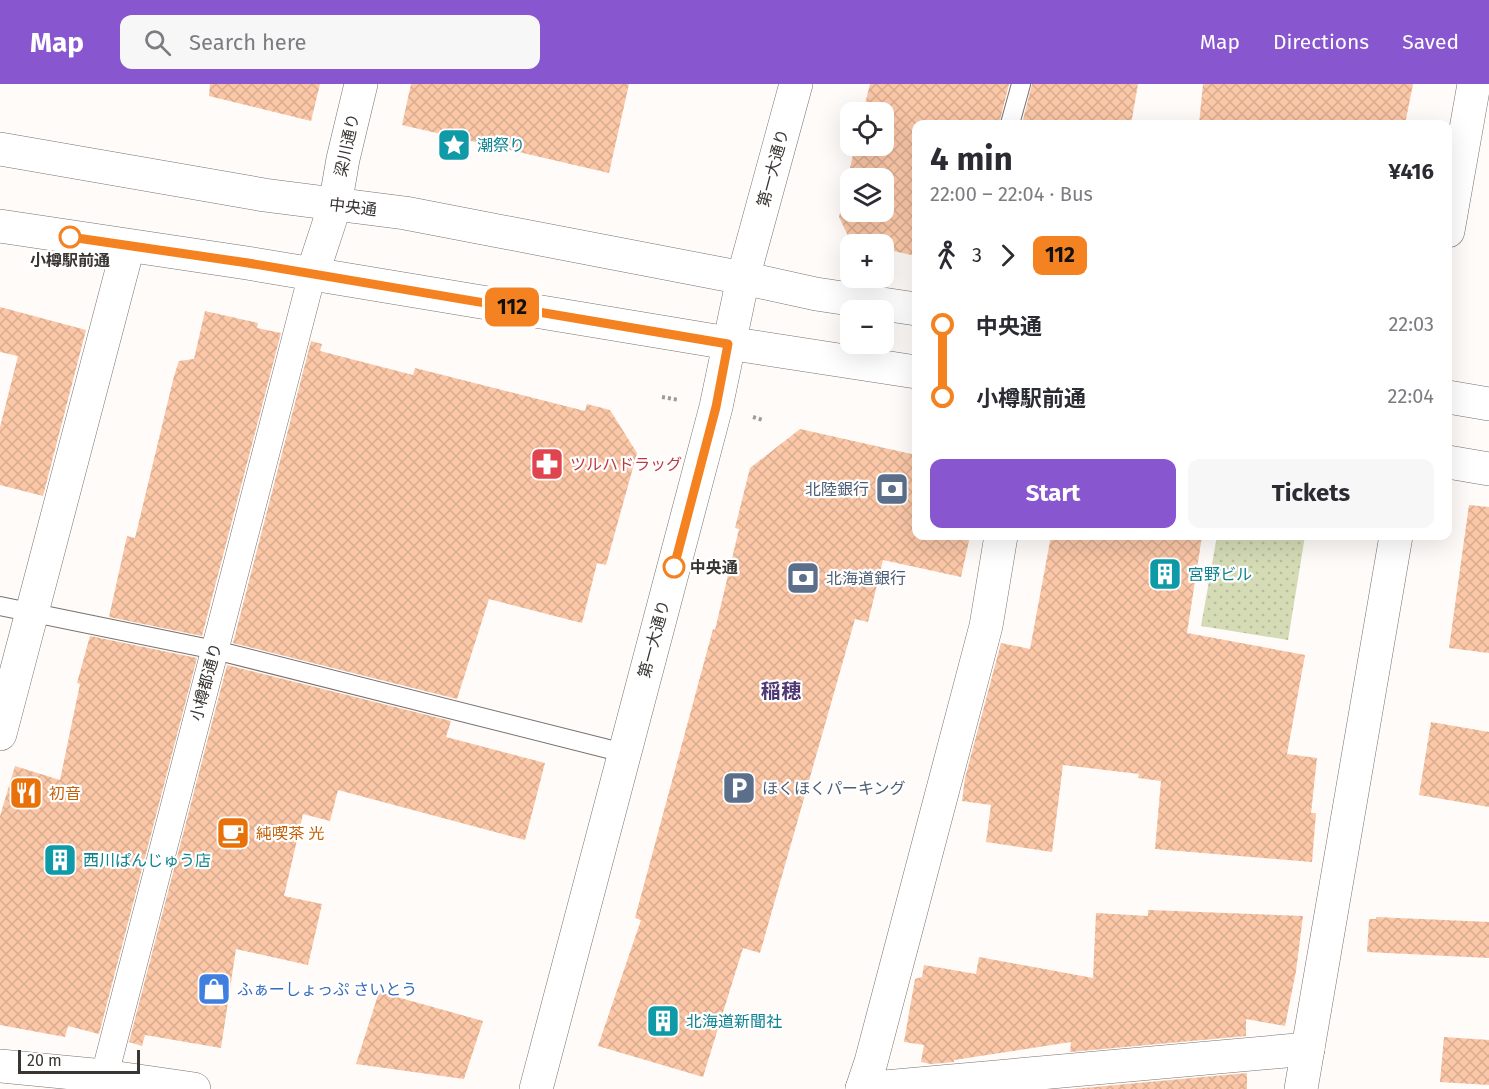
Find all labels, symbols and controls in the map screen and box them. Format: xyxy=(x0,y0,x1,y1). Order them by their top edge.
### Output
search box xyxy=(120,15,540,69)
text: Map xyxy=(30,26,84,59)
icon: search xyxy=(141,26,174,59)
text: Search here xyxy=(189,29,307,56)
text: Map xyxy=(1200,29,1240,55)
text: Directions xyxy=(1273,29,1369,55)
text: Saved xyxy=(1402,29,1459,55)
map controls xyxy=(840,102,894,354)
button: locate xyxy=(840,102,894,156)
street label: 梁川通り xyxy=(331,112,363,178)
place icon: 潮祭り xyxy=(436,127,472,163)
street label: 第一大通り xyxy=(753,127,793,209)
place label: 潮祭り xyxy=(477,136,525,155)
text: 4 min xyxy=(930,139,1013,179)
text: ¥416 xyxy=(1388,158,1434,185)
button: layers xyxy=(840,168,894,222)
text: 22:00 – 22:04 · Bus xyxy=(930,182,1093,206)
street label: 中央通 xyxy=(328,195,378,219)
marker: 小樽駅前通 xyxy=(59,226,81,248)
button: + xyxy=(840,234,894,288)
icon: walk xyxy=(930,239,963,272)
icon: forward xyxy=(991,239,1024,272)
text: 112 xyxy=(1045,242,1075,268)
text: 3 xyxy=(972,243,982,267)
place label: 小樽駅前通 xyxy=(30,251,110,270)
line badge: 112 xyxy=(478,288,546,326)
text: 112 xyxy=(497,294,527,320)
button: − xyxy=(840,300,894,354)
text: 22:03 xyxy=(1388,312,1434,336)
text: 中央通 xyxy=(976,313,1042,340)
text: 22:04 xyxy=(1388,384,1434,408)
text: 小樽駅前通 xyxy=(976,385,1086,412)
pharmacy icon: ツルハドラッグ xyxy=(529,446,565,482)
place label: ツルハドラッグ xyxy=(570,455,682,474)
button: Start xyxy=(930,459,1176,528)
button: Tickets xyxy=(1188,459,1434,528)
bank icon: 北陸銀行 xyxy=(874,471,910,507)
place label: 北陸銀行 xyxy=(805,480,869,499)
marker: 中央通 xyxy=(663,556,685,578)
building icon: 宮野ビル xyxy=(1147,556,1183,592)
place label: 中央通 xyxy=(690,558,738,577)
bank icon: 北海道銀行 xyxy=(785,560,821,596)
place label: 宮野ビル xyxy=(1188,565,1252,584)
place label: 北海道銀行 xyxy=(826,569,906,588)
street label: 第一大通り xyxy=(634,598,674,680)
street label: 小樽都通り xyxy=(186,641,226,723)
district label: 稲穂 xyxy=(761,679,802,703)
parking icon: ほくほくパーキング xyxy=(721,770,757,806)
restaurant icon: 初音 xyxy=(8,775,44,811)
place label: ほくほくパーキング xyxy=(762,779,906,798)
place label: 初音 xyxy=(49,784,81,803)
cafe icon: 純喫茶 光 xyxy=(215,815,251,851)
place label: 純喫茶 光 xyxy=(256,824,324,843)
building icon: 西川ぱんじゅう店 xyxy=(42,842,78,878)
place label: 西川ぱんじゅう店 xyxy=(83,851,211,870)
shop icon: ふぁーしょっぷ さいとう xyxy=(196,971,232,1007)
place label: ふぁーしょっぷ さいとう xyxy=(237,980,417,999)
building icon: 北海道新聞社 xyxy=(645,1003,681,1039)
place label: 北海道新聞社 xyxy=(686,1012,782,1031)
scale bar xyxy=(18,1047,140,1074)
text: 20 m xyxy=(27,1051,62,1070)

